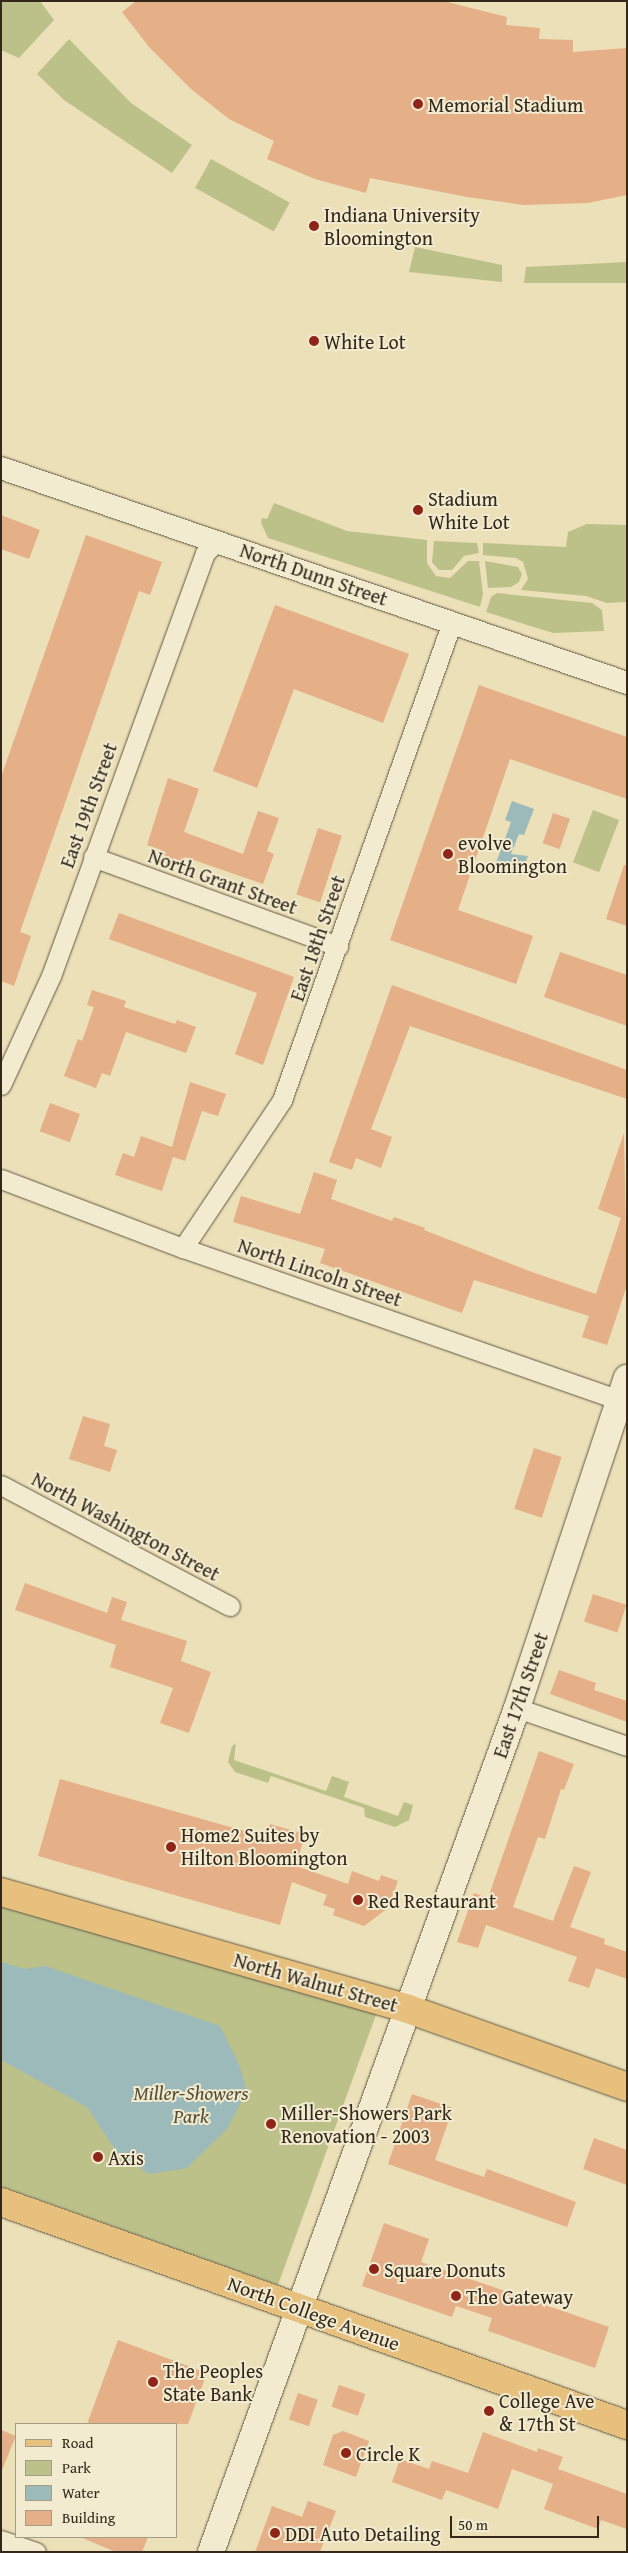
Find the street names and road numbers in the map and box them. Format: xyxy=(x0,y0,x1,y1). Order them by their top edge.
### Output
street label: North Dunn Street xyxy=(237,537,391,611)
street label: East 19th Street xyxy=(54,739,122,871)
street label: North Grant Street xyxy=(145,843,301,919)
street label: East 18th Street xyxy=(284,872,350,1004)
street label: North Lincoln Street xyxy=(235,1233,405,1311)
street label: North Washington Street xyxy=(28,1466,224,1586)
street label: East 17th Street xyxy=(487,1629,553,1761)
street label: North Walnut Street xyxy=(231,1947,401,2017)
street label: North College Avenue xyxy=(225,2271,403,2355)

